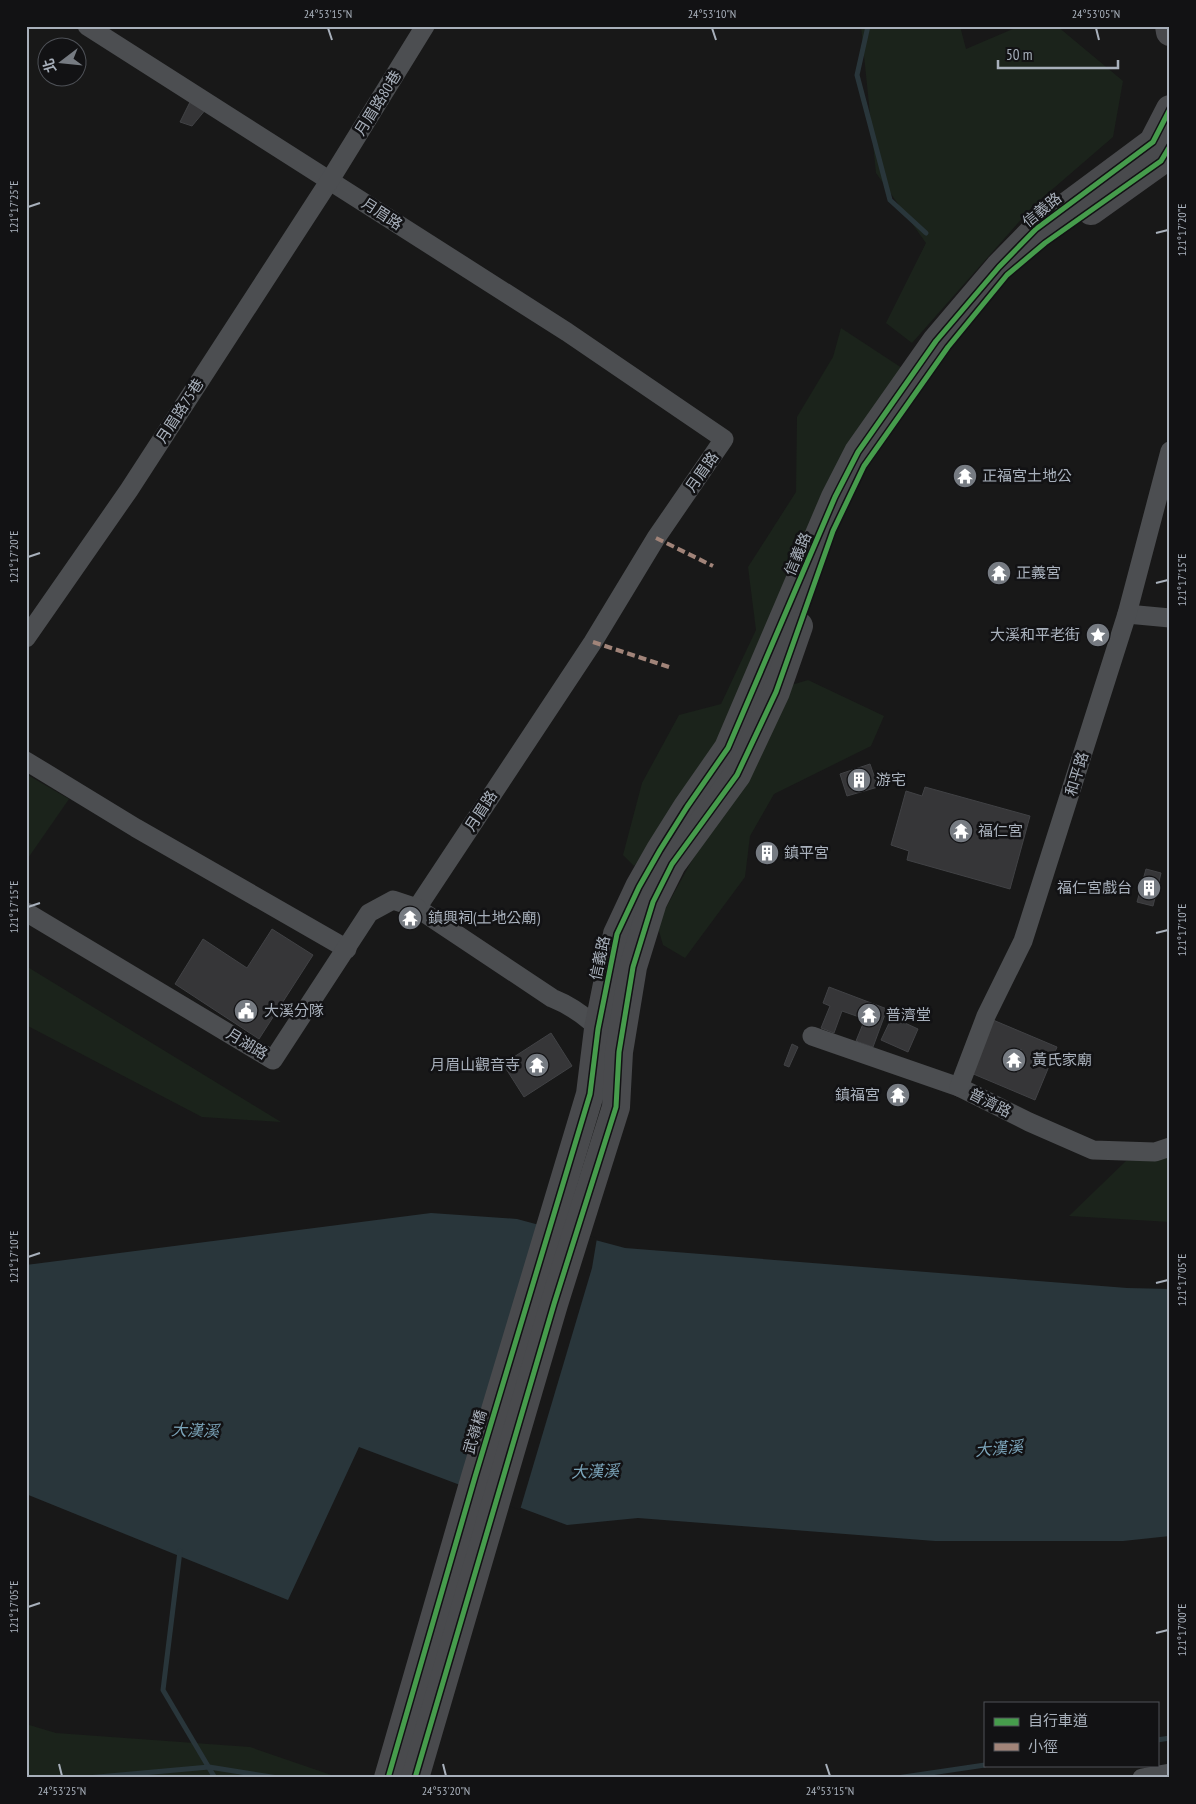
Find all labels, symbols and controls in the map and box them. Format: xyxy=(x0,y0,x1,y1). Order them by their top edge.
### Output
text: 24°53'15"N xyxy=(304,6,352,21)
text: 24°53'10"N xyxy=(688,6,736,21)
text: 24°53'05"N xyxy=(1072,6,1120,21)
north arrow xyxy=(38,38,88,88)
scale bar xyxy=(998,38,1118,70)
text: 50 m xyxy=(1006,45,1032,64)
text: 北 xyxy=(39,56,60,75)
street label: 月眉路80巷 xyxy=(350,67,405,139)
text: 121°17'25"E xyxy=(6,181,21,233)
street label: 信義路 xyxy=(1018,188,1065,231)
street label: 月眉路 xyxy=(358,193,406,234)
text: 121°17'20"E xyxy=(1174,204,1189,256)
street label: 月眉路75巷 xyxy=(152,375,208,447)
street label: 月眉路 xyxy=(681,448,722,496)
temple icon: 正福宮土地公 xyxy=(952,463,978,489)
place label: 正福宮土地公 xyxy=(982,466,1072,485)
street label: 信義路 xyxy=(780,529,815,578)
text: 121°17'20"E xyxy=(6,531,21,583)
text: 121°17'15"E xyxy=(1174,554,1189,606)
temple icon: 正義宮 xyxy=(986,560,1012,586)
place label: 正義宮 xyxy=(1016,563,1061,582)
place icon: 大溪和平老街 xyxy=(1085,622,1111,648)
place label: 大溪和平老街 xyxy=(990,625,1080,644)
street label: 和平路 xyxy=(1061,750,1092,798)
building icon: 游宅 xyxy=(846,767,872,793)
place label: 游宅 xyxy=(876,770,906,789)
street label: 月眉路 xyxy=(460,787,501,835)
temple icon: 福仁宮 xyxy=(948,818,974,844)
place label: 福仁宮 xyxy=(978,821,1023,840)
building icon: 鎮平宮 xyxy=(754,840,780,866)
place label: 鎮平宮 xyxy=(784,843,829,862)
building icon: 福仁宮戲台 xyxy=(1136,875,1162,901)
place label: 福仁宮戲台 xyxy=(1057,878,1132,897)
text: 121°17'15"E xyxy=(6,881,21,933)
text: 121°17'10"E xyxy=(1174,904,1189,956)
temple icon: 鎮興祠(土地公廟) xyxy=(397,905,423,931)
place label: 鎮興祠(土地公廟) xyxy=(428,908,540,927)
street label: 信義路 xyxy=(586,934,613,982)
public building icon: 大溪分隊 xyxy=(233,998,259,1024)
place label: 大溪分隊 xyxy=(264,1001,324,1020)
temple icon: 普濟堂 xyxy=(856,1002,882,1028)
place label: 普濟堂 xyxy=(886,1005,931,1024)
street label: 月湖路 xyxy=(223,1024,271,1063)
temple icon: 黃氏家廟 xyxy=(1001,1047,1027,1073)
place label: 黃氏家廟 xyxy=(1032,1050,1092,1069)
temple icon: 月眉山觀音寺 xyxy=(524,1052,550,1078)
place label: 月眉山觀音寺 xyxy=(430,1055,520,1074)
temple icon: 鎮福宮 xyxy=(885,1082,911,1108)
street label: 普濟路 xyxy=(966,1084,1015,1121)
place label: 鎮福宮 xyxy=(835,1085,880,1104)
text: 121°17'10"E xyxy=(6,1231,21,1283)
text: 121°17'05"E xyxy=(1174,1254,1189,1306)
street label: 武嶺橋 xyxy=(459,1408,490,1456)
water label: 大漢溪 xyxy=(171,1419,221,1441)
water label: 大漢溪 xyxy=(974,1436,1026,1460)
water label: 大漢溪 xyxy=(571,1460,621,1482)
text: 121°17'05"E xyxy=(6,1581,21,1633)
text: 121°17'00"E xyxy=(1174,1604,1189,1656)
legend xyxy=(984,1702,1158,1766)
text: 自行車道 xyxy=(1028,1711,1088,1730)
text: 小徑 xyxy=(1028,1737,1058,1756)
text: 24°53'25"N xyxy=(38,1783,86,1798)
text: 24°53'20"N xyxy=(422,1783,470,1798)
text: 24°53'15"N xyxy=(806,1783,854,1798)

